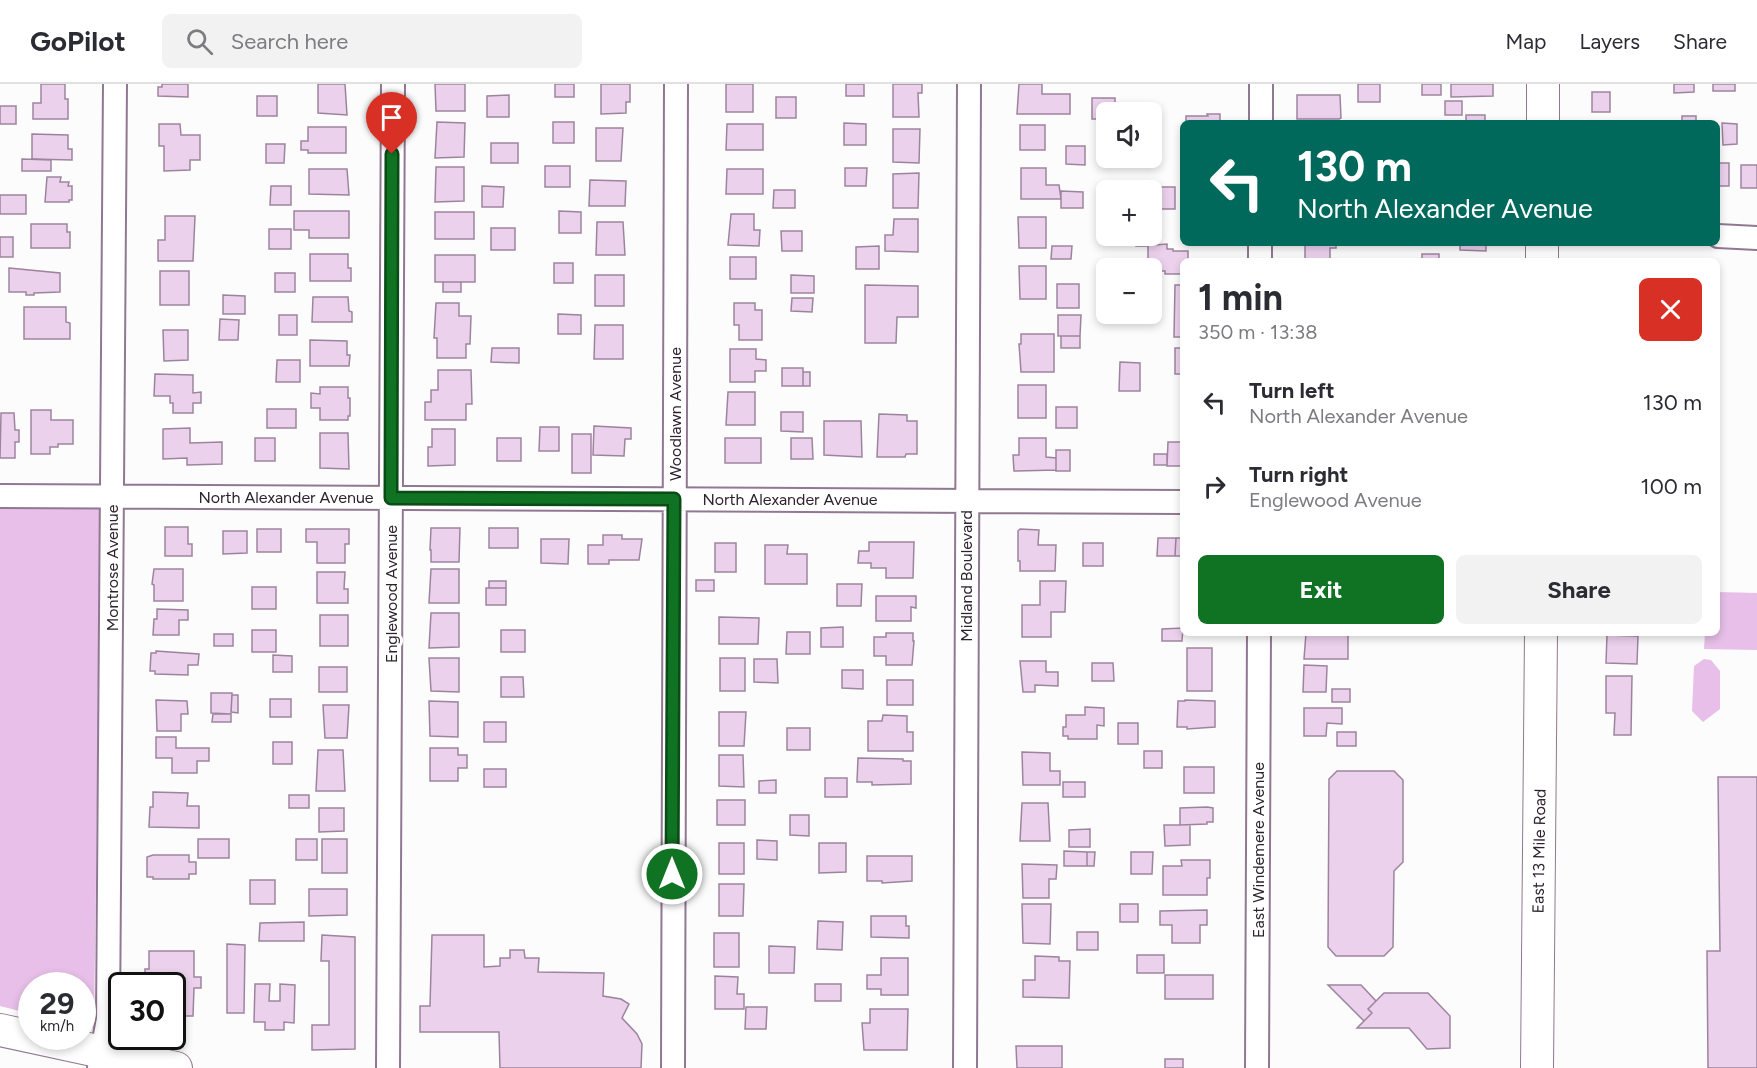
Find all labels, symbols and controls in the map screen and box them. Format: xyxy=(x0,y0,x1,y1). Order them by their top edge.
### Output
search box xyxy=(162,14,582,68)
text: GoPilot xyxy=(30,24,126,58)
icon: search xyxy=(183,25,216,58)
text: Search here xyxy=(231,28,348,55)
text: Map xyxy=(1506,29,1546,54)
text: Layers xyxy=(1579,29,1640,54)
text: Share xyxy=(1673,29,1727,54)
pin xyxy=(366,92,417,154)
icon: arrive xyxy=(375,101,408,134)
map controls xyxy=(1096,102,1162,324)
button: sound xyxy=(1096,102,1162,168)
text: 130 m xyxy=(1297,141,1412,192)
icon: left xyxy=(1198,144,1276,222)
button: + xyxy=(1096,180,1162,246)
text: North Alexander Avenue xyxy=(1297,192,1593,225)
button: − xyxy=(1096,258,1162,324)
text: 1 min xyxy=(1198,276,1283,319)
button: close xyxy=(1639,278,1702,341)
text: 350 m · 13:38 xyxy=(1198,320,1317,344)
street label: Woodlawn Avenue xyxy=(666,347,685,481)
text: Turn left xyxy=(1249,377,1335,404)
icon: left xyxy=(1198,386,1231,419)
text: 130 m xyxy=(1643,389,1702,416)
text: North Alexander Avenue xyxy=(1249,404,1468,428)
text: Turn right xyxy=(1249,461,1348,488)
icon: right xyxy=(1198,470,1231,503)
text: 100 m xyxy=(1641,473,1702,500)
street label: North Alexander Avenue xyxy=(198,488,374,507)
text: Englewood Avenue xyxy=(1249,488,1422,512)
street label: North Alexander Avenue xyxy=(702,490,878,509)
street label: Montrose Avenue xyxy=(103,504,122,631)
street label: Midland Boulevard xyxy=(957,510,976,642)
street label: Englewood Avenue xyxy=(382,525,401,663)
button: Exit xyxy=(1198,555,1444,624)
button: Share xyxy=(1456,555,1702,624)
street label: East Windemere Avenue xyxy=(1249,762,1268,938)
street label: East 13 Mile Road xyxy=(1528,789,1550,913)
position arrow xyxy=(640,842,704,906)
speed limit sign: 30 xyxy=(108,972,186,1050)
text: 29 xyxy=(40,985,74,1022)
text: km/h xyxy=(40,1017,74,1035)

